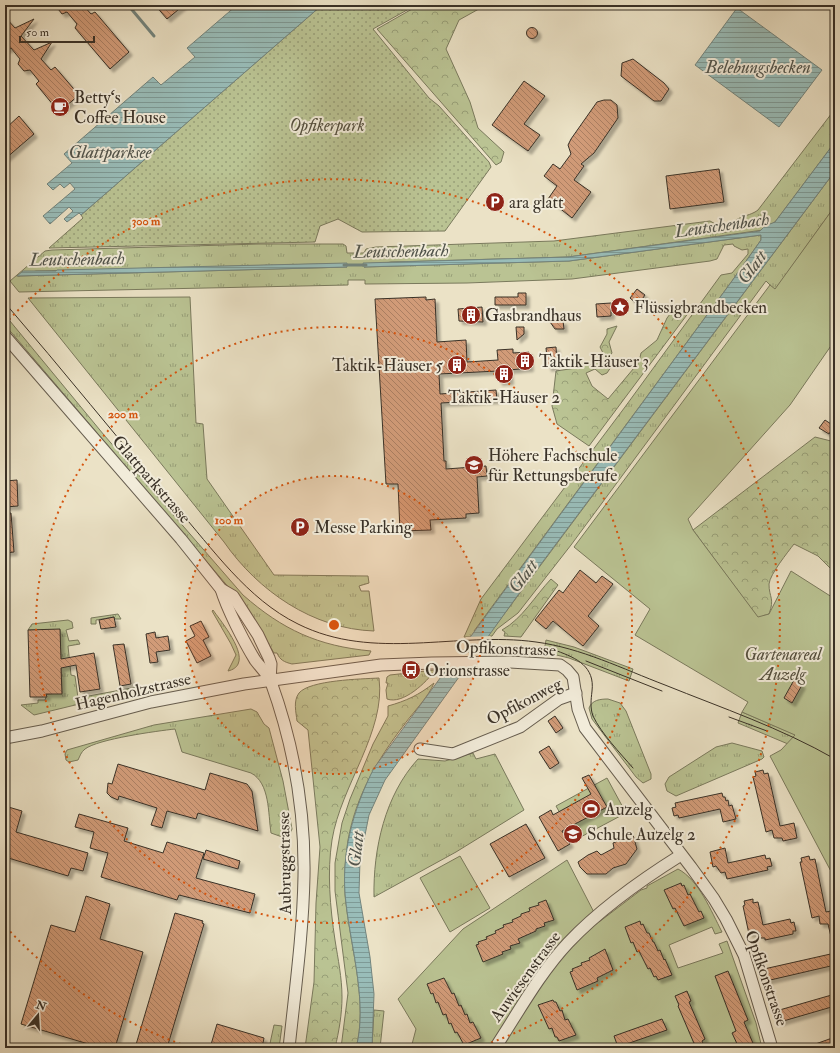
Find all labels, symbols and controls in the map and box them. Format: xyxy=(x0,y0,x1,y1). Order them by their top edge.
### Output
scale bar xyxy=(20,18,94,44)
text: 50 m xyxy=(26,25,50,40)
water label: Belebungsbecken xyxy=(704,56,811,79)
place label: Betty‘s Coffee House xyxy=(74,87,166,128)
cafe icon: Betty‘s Coffee House xyxy=(49,96,71,118)
park label: Opfikerpark xyxy=(289,115,365,136)
water label: Glattparksee xyxy=(68,141,153,164)
parking icon: ara glatt xyxy=(484,191,506,213)
place label: ara glatt xyxy=(509,192,564,213)
water label: Leutschenbach xyxy=(672,207,771,244)
text: 300 m xyxy=(132,214,161,229)
water label: Leutschenbach xyxy=(352,239,449,264)
water label: Glatt xyxy=(732,245,773,289)
water label: Leutschenbach xyxy=(28,247,125,272)
place icon: Flüssigbrandbecken xyxy=(609,296,631,318)
place label: Flüssigbrandbecken xyxy=(634,297,767,318)
building icon: Gasbrandhaus xyxy=(460,304,482,326)
place label: Gasbrandhaus xyxy=(485,305,581,326)
building icon: Taktik-Häuser 3 xyxy=(514,350,536,372)
place label: Taktik-Häuser 3 xyxy=(539,351,649,372)
building icon: Taktik-Häuser 5 xyxy=(446,354,468,376)
place label: Taktik-Häuser 5 xyxy=(332,355,444,376)
building icon: Taktik-Häuser 2 xyxy=(493,363,515,385)
place label: Taktik-Häuser 2 xyxy=(448,387,560,408)
text: 200 m xyxy=(108,407,139,422)
street label: Glattparkstrasse xyxy=(107,431,196,528)
place label: Höhere Fachschule für Rettungsberufe xyxy=(488,445,617,486)
school or university icon: Höhere Fachschule für Rettungsberufe xyxy=(463,454,485,476)
text: 100 m xyxy=(215,513,244,528)
parking icon: Messe Parking xyxy=(289,516,311,538)
place label: Messe Parking xyxy=(314,517,413,538)
water label: Glatt xyxy=(503,554,544,598)
centre of rings xyxy=(327,618,341,632)
street label: Opfikonstrasse xyxy=(456,636,556,662)
park label: Gartenareal Auzelg xyxy=(745,644,823,685)
bus stop icon: Orionstrasse xyxy=(400,659,422,681)
place label: Orionstrasse xyxy=(425,660,510,681)
street label: Hagenholzstrasse xyxy=(73,668,193,715)
street label: Opfikonweg xyxy=(483,673,566,731)
sports icon: Auzelg xyxy=(580,798,602,820)
place label: Auzelg xyxy=(604,799,653,820)
street label: Aubruggstrasse xyxy=(273,811,296,916)
school or university icon: Schule Auzelg 2 xyxy=(562,823,584,845)
place label: Schule Auzelg 2 xyxy=(587,824,696,845)
water label: Glatt xyxy=(343,829,370,868)
street label: Auwiesenstrasse xyxy=(485,927,565,1026)
street label: Opfikonstrasse xyxy=(739,927,793,1029)
north arrow xyxy=(18,995,58,1035)
text: N xyxy=(33,998,49,1014)

